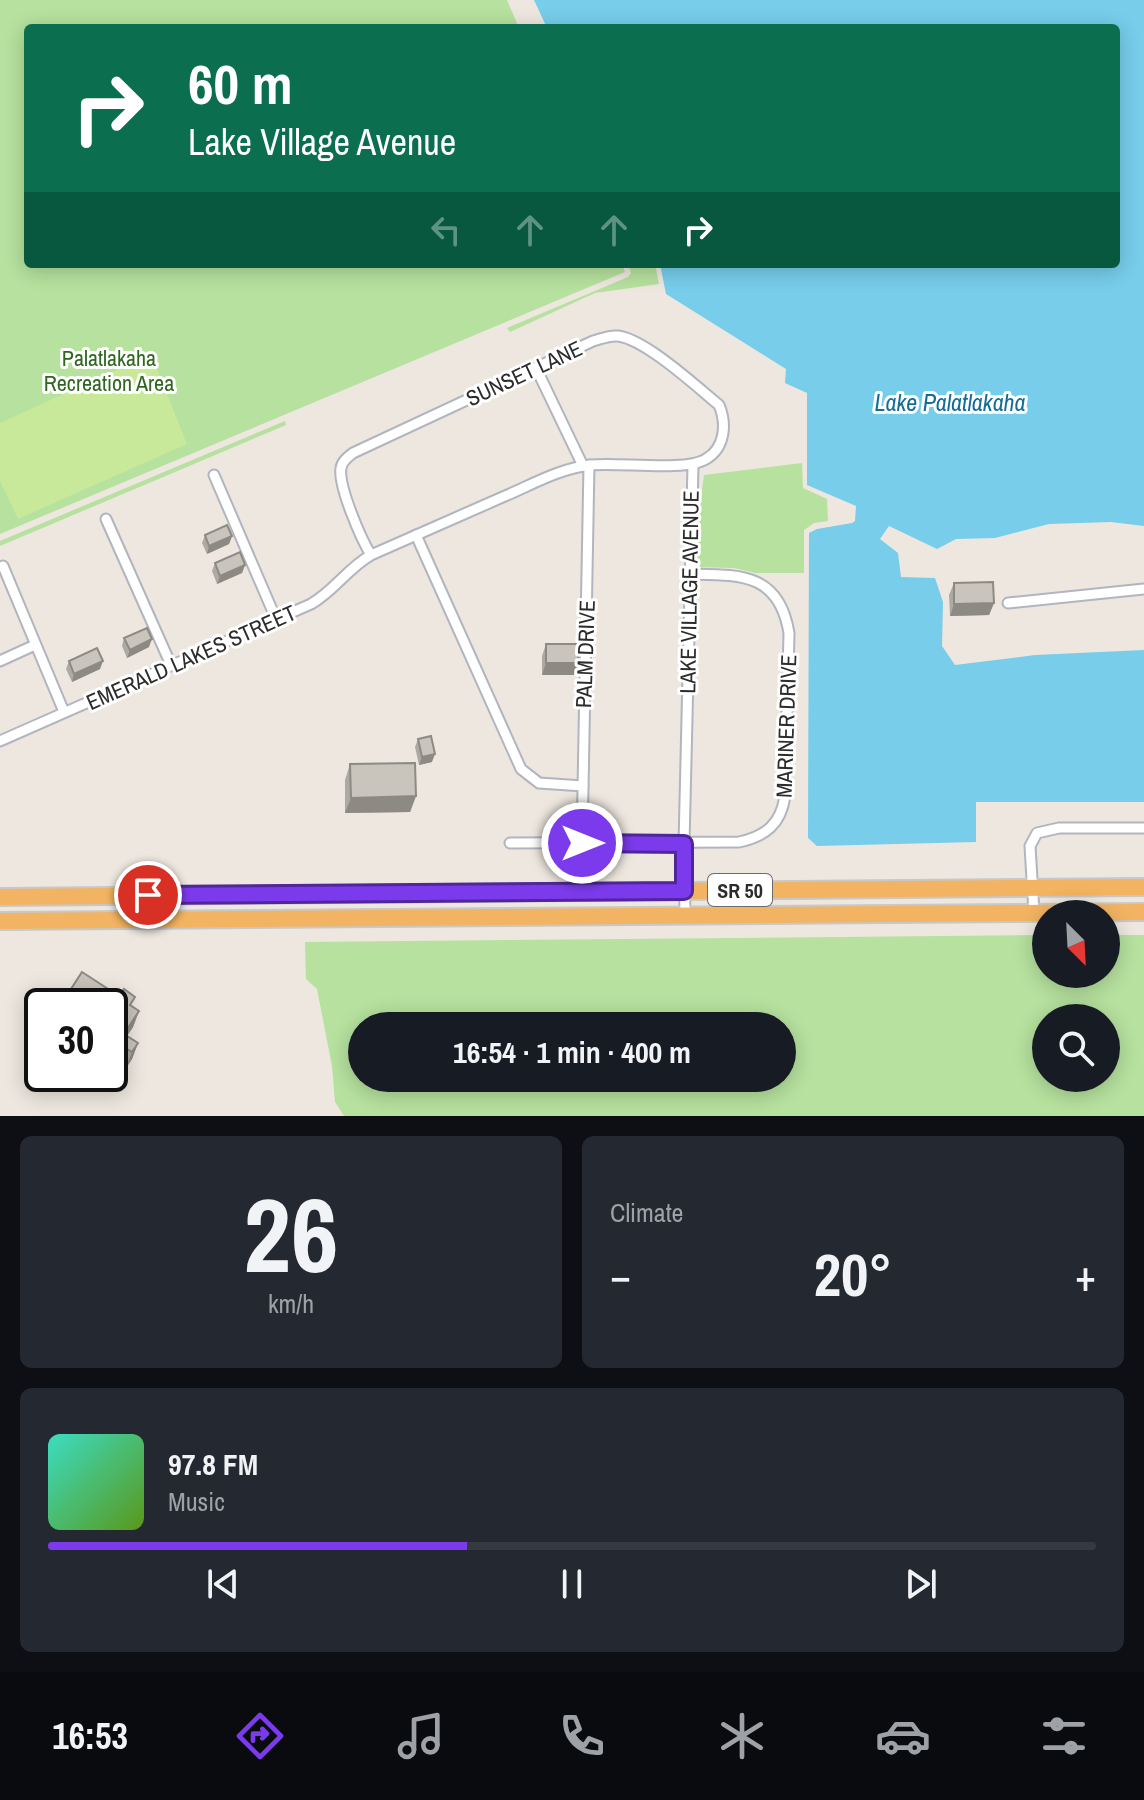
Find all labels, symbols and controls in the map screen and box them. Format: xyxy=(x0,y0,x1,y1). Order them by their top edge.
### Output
text: 60 m xyxy=(188,46,293,121)
icon: right xyxy=(56,56,160,160)
text: Lake Village Avenue xyxy=(188,118,456,166)
icon: left xyxy=(424,208,468,252)
icon: ahead xyxy=(508,208,552,252)
icon: ahead xyxy=(592,208,636,252)
icon: right xyxy=(676,208,720,252)
street label: SUNSET LANE xyxy=(461,333,587,413)
park label: Palatlakaha Recreation Area xyxy=(44,343,174,398)
water label: Lake Palatlakaha xyxy=(875,386,1026,418)
street label: LAKE VILLAGE AVENUE xyxy=(672,490,706,694)
street label: EMERALD LAKES STREET xyxy=(81,597,301,717)
street label: PALM DRIVE xyxy=(568,600,602,708)
street label: MARINER DRIVE xyxy=(769,654,803,798)
position arrow xyxy=(540,801,624,885)
pin xyxy=(114,861,182,929)
icon: arrive xyxy=(126,873,170,917)
road number: SR 50 xyxy=(708,874,772,906)
north arrow xyxy=(1032,900,1120,988)
map controls xyxy=(1032,900,1120,1092)
speed limit sign: 30 xyxy=(24,988,128,1092)
button: search xyxy=(1032,1004,1120,1092)
text: 16:54 · 1 min · 400 m xyxy=(453,1032,691,1072)
text: 26 xyxy=(244,1164,338,1304)
text: Climate xyxy=(610,1195,683,1230)
text: 20° xyxy=(814,1234,892,1315)
text: − xyxy=(610,1245,631,1305)
text: + xyxy=(1075,1245,1096,1305)
text: km/h xyxy=(268,1286,314,1321)
text: 97.8 FM xyxy=(168,1444,258,1484)
text: Music xyxy=(168,1484,225,1519)
icon: previous xyxy=(201,1562,245,1606)
icon: pause xyxy=(550,1562,594,1606)
icon: next xyxy=(899,1562,943,1606)
icon: directions xyxy=(232,1708,288,1764)
icon: music xyxy=(393,1708,449,1764)
icon: phone xyxy=(554,1708,610,1764)
icon: climate xyxy=(714,1708,770,1764)
icon: car xyxy=(875,1708,931,1764)
icon: filters xyxy=(1036,1708,1092,1764)
text: 16:53 xyxy=(52,1712,128,1760)

